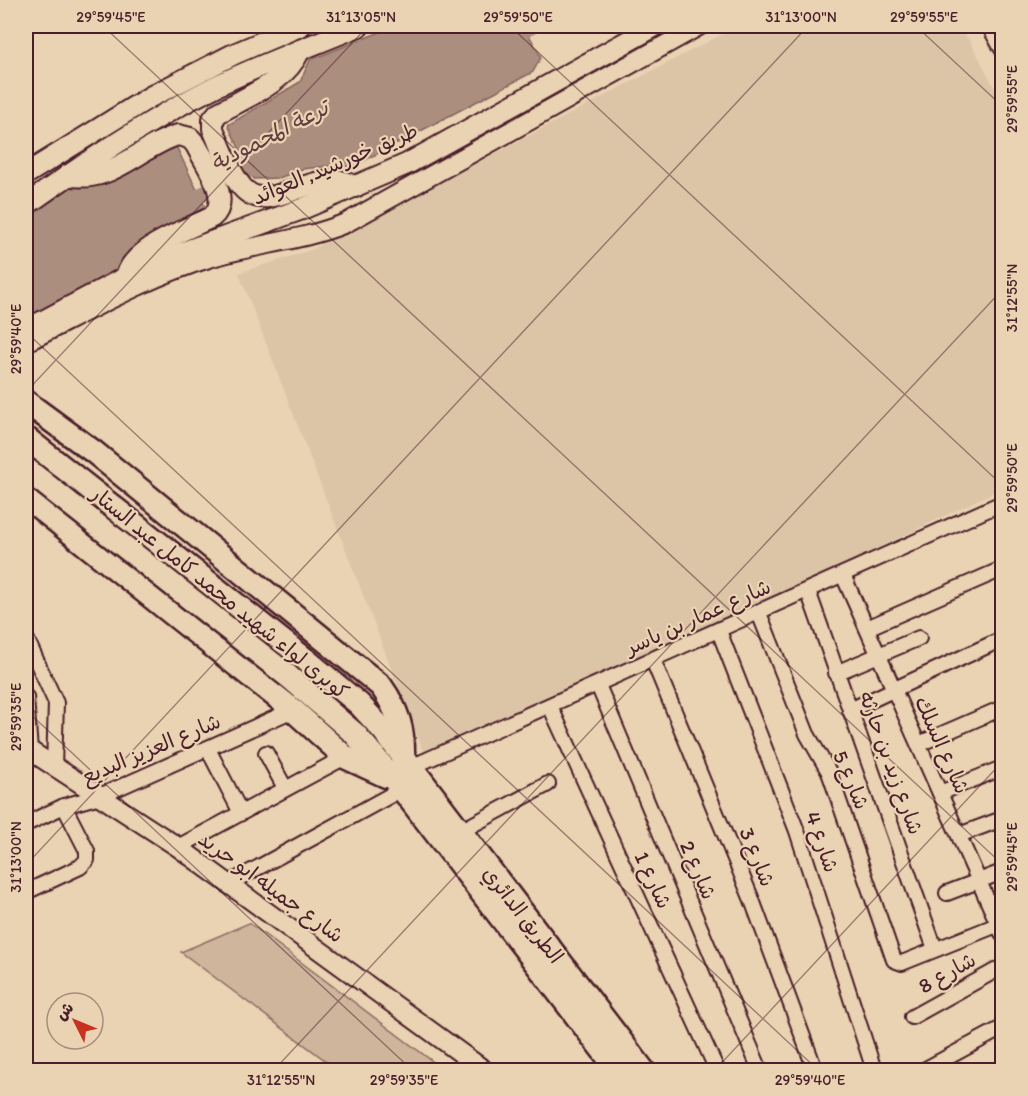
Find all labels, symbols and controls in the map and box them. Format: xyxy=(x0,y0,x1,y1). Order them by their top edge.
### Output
text: 29°59'45"E xyxy=(76,8,146,26)
text: 31°13'05"N xyxy=(326,8,396,26)
text: 29°59'50"E xyxy=(483,8,553,26)
text: 31°13'00"N xyxy=(765,8,837,26)
text: 29°59'55"E xyxy=(890,8,958,26)
text: 29°59'55"E xyxy=(1003,65,1021,133)
water label: ترعة المحمودية xyxy=(206,93,336,177)
street label: طريق خورشيد, العوائد xyxy=(248,117,422,212)
text: 31°12'55"N xyxy=(1003,264,1021,332)
text: 29°59'40"E xyxy=(7,304,25,374)
text: 29°59'50"E xyxy=(1003,443,1021,513)
street label: كوبرى لواء شهيد محمد كامل عبد الستار xyxy=(84,480,354,706)
street label: شارع عمار بن ياسر xyxy=(619,573,776,663)
text: 29°59'35"E xyxy=(7,683,25,751)
street label: شارع زيد بن حارثه xyxy=(851,688,929,839)
street label: شارع السلك xyxy=(907,692,975,799)
street label: شارع العزيز البديع xyxy=(77,708,225,792)
street label: شارع 5 xyxy=(825,747,875,814)
street label: شارع 4 xyxy=(798,808,845,877)
text: 31°13'00"N xyxy=(7,821,25,893)
text: 29°59'45"E xyxy=(1003,822,1021,892)
street label: شارع 3 xyxy=(732,824,781,891)
street label: شارع جميله ابو حريد xyxy=(192,826,349,950)
street label: شارع 2 xyxy=(672,837,722,904)
street label: شارع 1 xyxy=(627,847,677,913)
street label: الطريق الدائري xyxy=(475,861,569,970)
street label: شارع 8 xyxy=(914,947,981,1001)
north arrow xyxy=(45,991,105,1051)
text: ش xyxy=(51,998,77,1024)
text: 31°12'55"N xyxy=(247,1071,315,1089)
text: 29°59'35"E xyxy=(370,1071,438,1089)
text: 29°59'40"E xyxy=(775,1071,845,1089)

